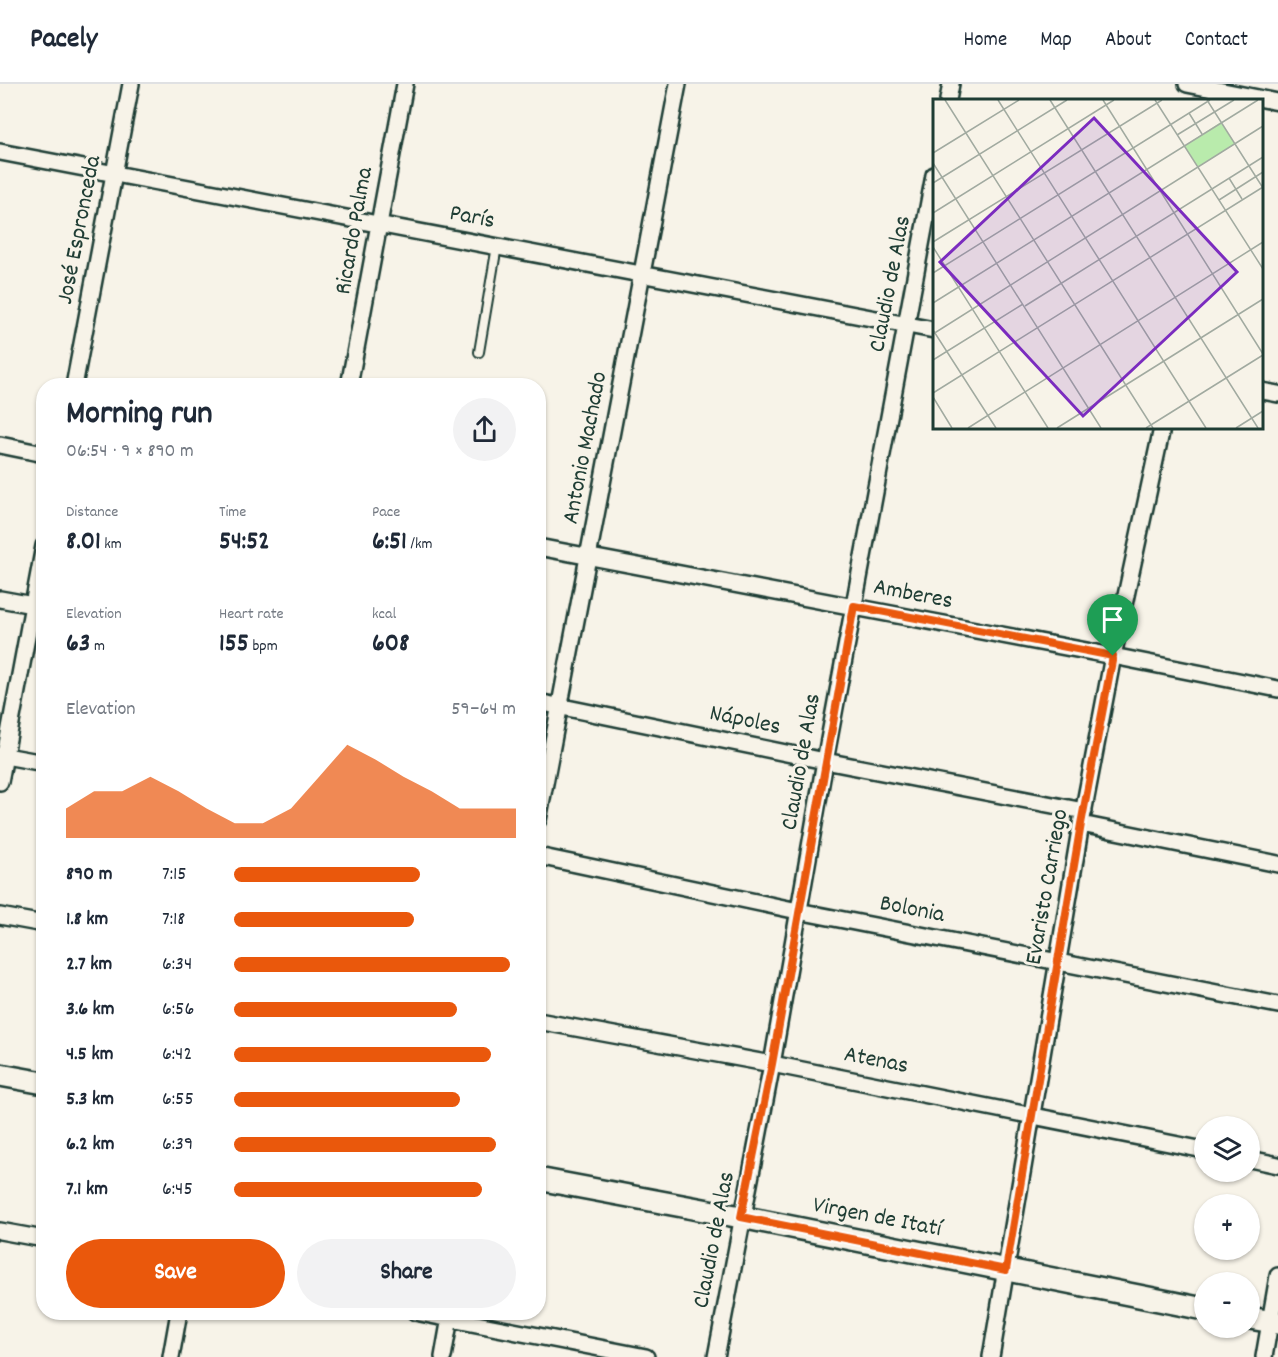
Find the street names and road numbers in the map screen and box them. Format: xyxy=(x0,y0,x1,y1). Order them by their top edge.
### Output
street label: José Espronceda xyxy=(49,152,111,307)
street label: Ricardo Palma xyxy=(327,164,383,297)
street label: París xyxy=(446,197,498,239)
street label: Claudio de Alas xyxy=(861,213,921,355)
street label: Antonio Machado xyxy=(555,369,617,527)
street label: Amberes xyxy=(870,571,956,619)
street label: Claudio de Alas xyxy=(773,691,831,833)
street label: Nápoles xyxy=(706,697,784,745)
street label: Evaristo Carriego xyxy=(1018,806,1078,968)
street label: Bolonia xyxy=(877,887,948,933)
street label: Atenas xyxy=(841,1038,911,1084)
street label: Claudio de Alas xyxy=(685,1169,745,1311)
street label: Virgen de Itatí xyxy=(810,1189,946,1247)

